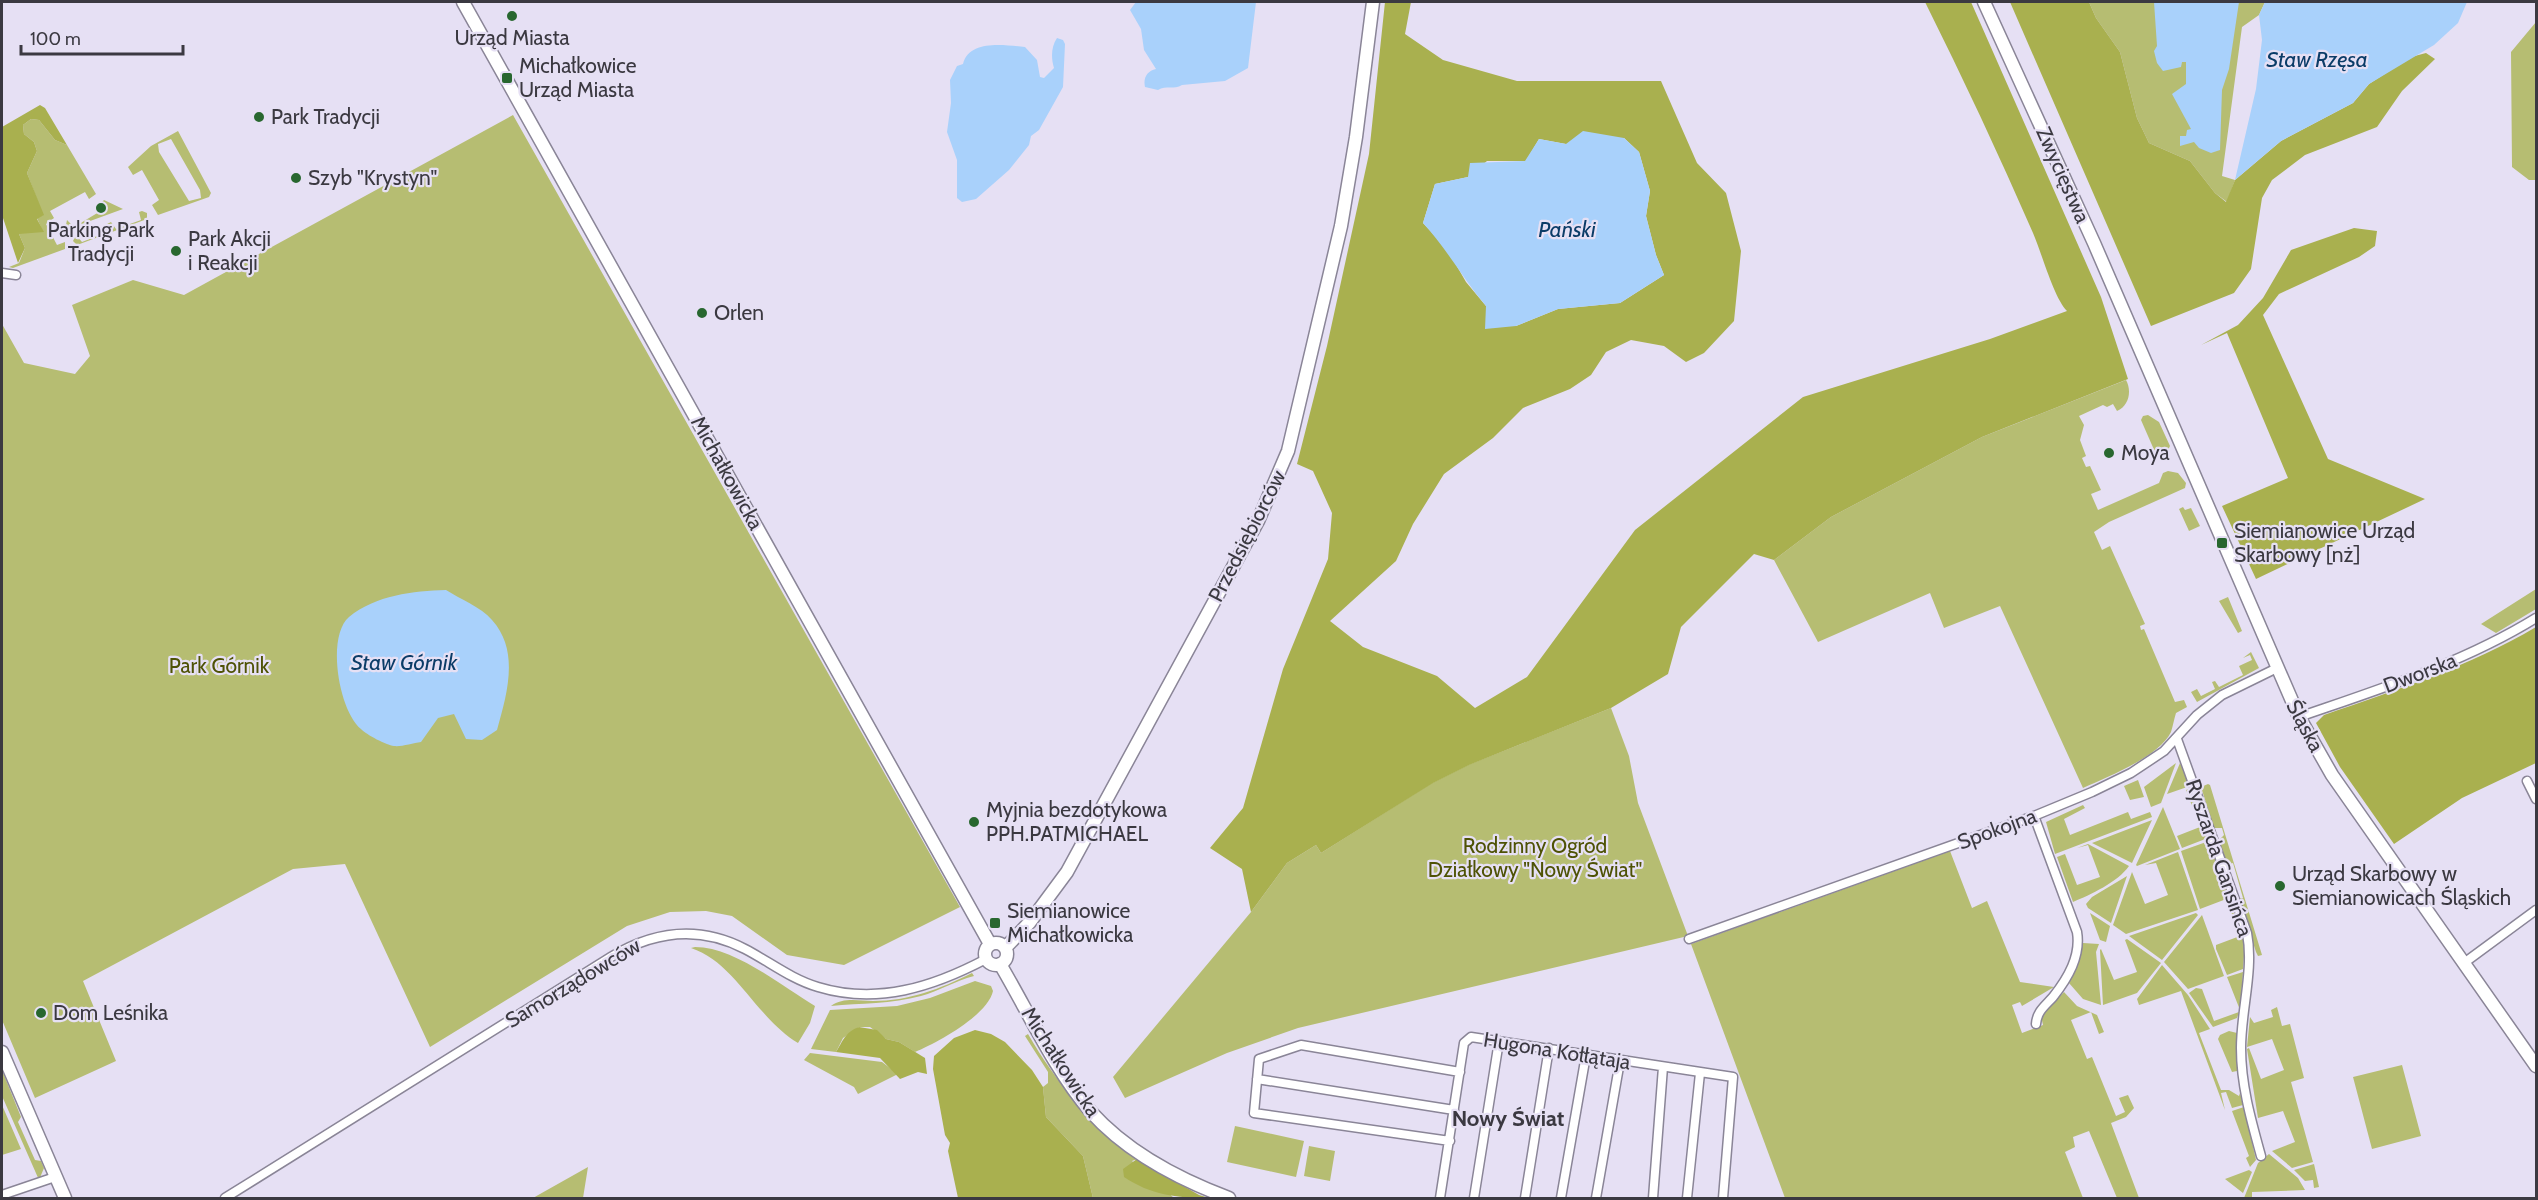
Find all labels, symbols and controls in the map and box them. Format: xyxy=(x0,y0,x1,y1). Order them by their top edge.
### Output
marker: Urząd Miasta xyxy=(505,9,519,23)
scale bar xyxy=(21,18,183,56)
place label: Urząd Miasta xyxy=(454,25,570,50)
text: 100 m xyxy=(30,28,81,50)
water label: Staw Rzęsa xyxy=(2266,46,2368,73)
place label: Michałkowice Urząd Miasta xyxy=(519,53,637,102)
marker: Michałkowice Urząd Miasta xyxy=(500,71,514,85)
place label: Park Tradycji xyxy=(271,104,380,130)
marker: Park Tradycji xyxy=(252,110,266,124)
street label: Zwycięstwa xyxy=(2031,123,2096,227)
place label: Szyb "Krystyn" xyxy=(308,165,437,190)
marker: Szyb "Krystyn" xyxy=(289,171,303,185)
marker: Parking Park Tradycji xyxy=(94,201,108,215)
water label: Pański xyxy=(1538,216,1596,243)
place label: Parking Park Tradycji xyxy=(47,217,155,267)
place label: Park Akcji i Reakcji xyxy=(188,226,271,276)
marker: Park Akcji i Reakcji xyxy=(169,244,183,258)
place label: Orlen xyxy=(714,300,764,325)
marker: Orlen xyxy=(695,306,709,320)
street label: Michałkowicka xyxy=(686,411,769,534)
place label: Moya xyxy=(2121,440,2170,465)
marker: Moya xyxy=(2102,446,2116,460)
street label: Przedsiębiorców xyxy=(1203,466,1290,606)
place label: Siemianowice Urząd Skarbowy [nż] xyxy=(2234,518,2415,567)
marker: Siemianowice Urząd Skarbowy [nż] xyxy=(2215,536,2229,550)
street label: Dworska xyxy=(2380,647,2460,698)
water label: Staw Górnik xyxy=(351,649,458,676)
park label: Park Górnik xyxy=(169,653,270,678)
street label: Śląska xyxy=(2281,695,2329,756)
street label: Ryszarda Gansińca xyxy=(2181,776,2258,940)
place label: Myjnia bezdotykowa PPH.PATMICHAEL xyxy=(986,797,1167,846)
street label: Spokojna xyxy=(1954,803,2040,855)
marker: Myjnia bezdotykowa PPH.PATMICHAEL xyxy=(967,815,981,829)
park label: Rodzinny Ogród Działkowy "Nowy Świat" xyxy=(1428,833,1642,882)
place label: Urząd Skarbowy w Siemianowicach Śląskich xyxy=(2292,861,2511,910)
marker: Urząd Skarbowy w Siemianowicach Śląskich xyxy=(2273,879,2287,893)
place label: Siemianowice Michałkowicka xyxy=(1007,898,1133,947)
marker: Siemianowice Michałkowicka xyxy=(988,916,1002,930)
street label: Samorządowców xyxy=(501,932,645,1033)
place label: Dom Leśnika xyxy=(53,1000,168,1025)
street label: Michałkowicka xyxy=(1017,1002,1106,1121)
marker: Dom Leśnika xyxy=(34,1006,48,1020)
street label: Hugona Kołłątaja xyxy=(1482,1027,1632,1075)
district label: Nowy Świat xyxy=(1452,1105,1565,1132)

